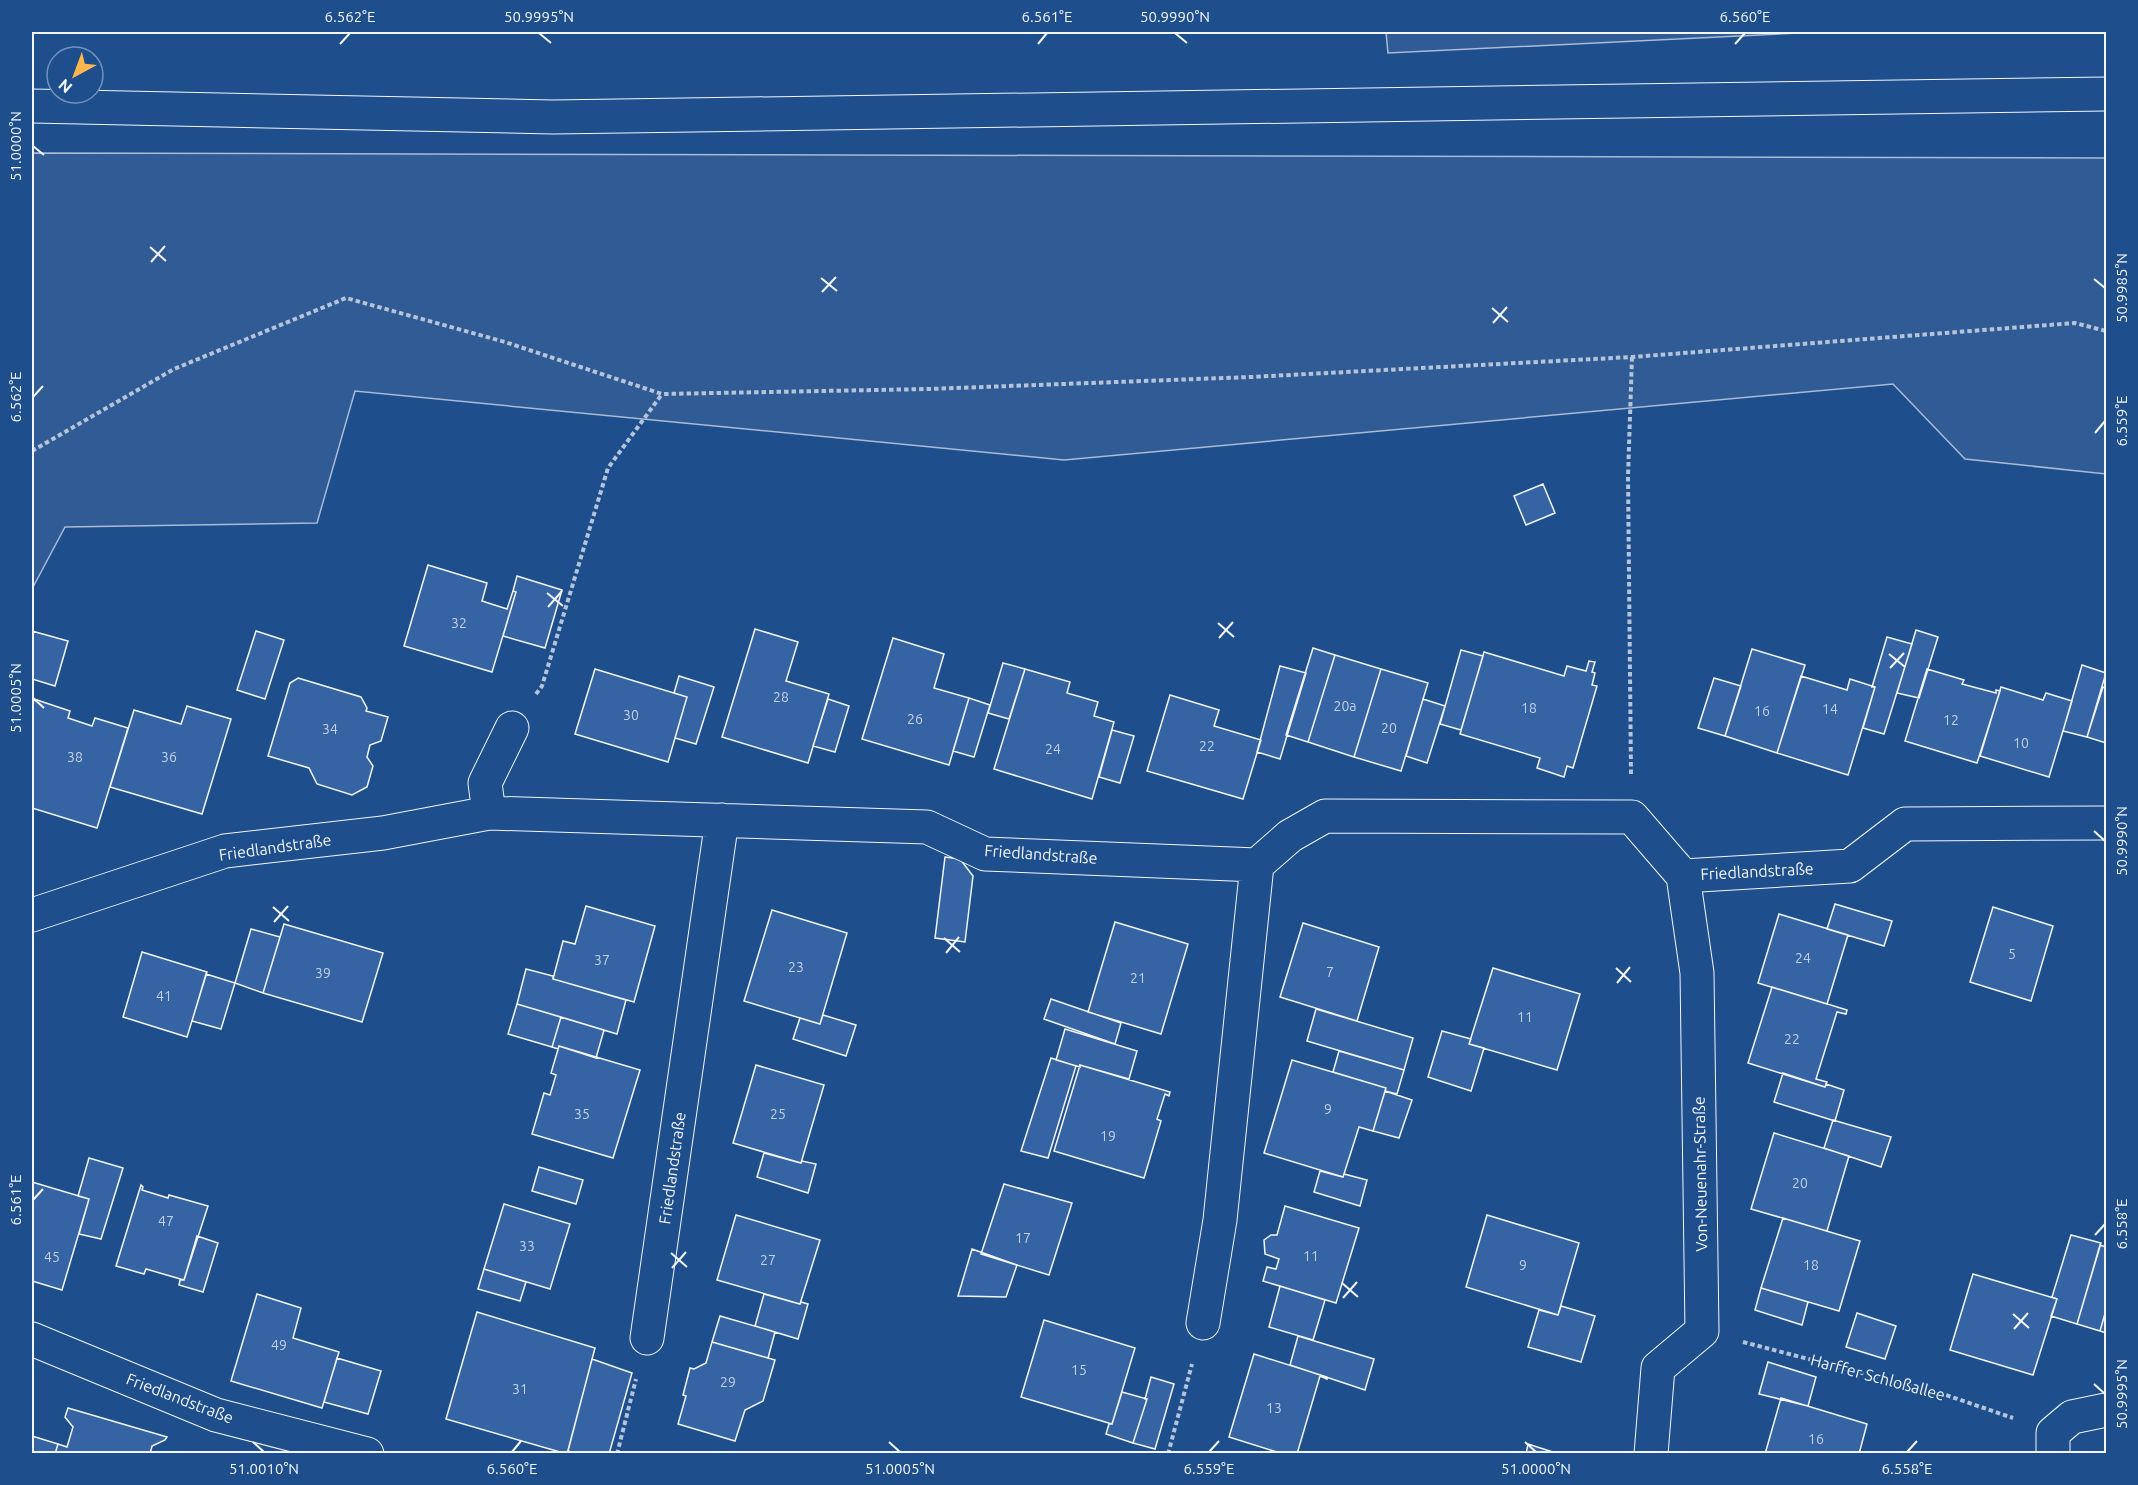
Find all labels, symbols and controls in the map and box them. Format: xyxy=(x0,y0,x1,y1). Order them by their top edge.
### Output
text: 6.562°E xyxy=(325,8,375,25)
text: 50.9995°N xyxy=(504,8,574,25)
text: 6.561°E xyxy=(1022,8,1072,25)
text: 50.9990°N xyxy=(1140,8,1210,25)
text: 6.560°E xyxy=(1720,8,1770,25)
north arrow xyxy=(45,45,105,105)
text: N xyxy=(55,76,76,97)
text: 51.0000°N xyxy=(7,111,24,181)
text: 50.9985°N xyxy=(2113,253,2130,323)
text: 6.562°E xyxy=(7,372,24,422)
text: 6.559°E xyxy=(2113,396,2130,446)
house number: 32 xyxy=(451,615,467,631)
text: 51.0005°N xyxy=(7,663,24,733)
house number: 28 xyxy=(773,689,789,705)
house number: 20a xyxy=(1334,698,1357,714)
house number: 18 xyxy=(1521,700,1537,716)
house number: 14 xyxy=(1822,701,1838,717)
house number: 16 xyxy=(1754,703,1770,719)
house number: 30 xyxy=(623,707,639,723)
house number: 26 xyxy=(907,711,923,727)
house number: 12 xyxy=(1943,712,1959,728)
house number: 20 xyxy=(1381,720,1397,736)
house number: 34 xyxy=(322,721,338,737)
house number: 10 xyxy=(2013,735,2029,751)
house number: 22 xyxy=(1199,738,1215,754)
house number: 24 xyxy=(1045,741,1061,757)
house number: 38 xyxy=(67,749,83,765)
house number: 36 xyxy=(161,749,177,765)
text: 50.9990°N xyxy=(2113,806,2130,876)
street label: Friedlandstraße xyxy=(218,830,332,864)
street label: Friedlandstraße xyxy=(984,841,1098,867)
street label: Friedlandstraße xyxy=(1700,859,1814,883)
house number: 5 xyxy=(2008,946,2016,962)
house number: 24 xyxy=(1795,950,1811,966)
house number: 37 xyxy=(594,952,610,968)
house number: 23 xyxy=(788,959,804,975)
house number: 7 xyxy=(1326,964,1334,980)
house number: 39 xyxy=(315,965,331,981)
house number: 21 xyxy=(1130,970,1146,986)
house number: 41 xyxy=(156,988,172,1004)
house number: 11 xyxy=(1517,1009,1533,1025)
house number: 22 xyxy=(1784,1031,1800,1047)
street label: Von-Neuenahr-Straße xyxy=(1690,1096,1710,1252)
house number: 9 xyxy=(1324,1101,1332,1117)
house number: 35 xyxy=(574,1106,590,1122)
house number: 25 xyxy=(770,1106,786,1122)
street label: Friedlandstraße xyxy=(655,1111,689,1225)
house number: 19 xyxy=(1100,1128,1116,1144)
text: 6.561°E xyxy=(7,1175,24,1225)
house number: 20 xyxy=(1792,1175,1808,1191)
text: 6.558°E xyxy=(2113,1199,2130,1249)
house number: 47 xyxy=(158,1213,174,1229)
house number: 17 xyxy=(1015,1230,1031,1246)
house number: 33 xyxy=(519,1238,535,1254)
house number: 11 xyxy=(1303,1248,1319,1264)
house number: 45 xyxy=(44,1249,60,1265)
house number: 27 xyxy=(760,1252,776,1268)
house number: 9 xyxy=(1519,1257,1527,1273)
house number: 18 xyxy=(1803,1257,1819,1273)
house number: 49 xyxy=(271,1337,287,1353)
street label: Harffer Schloßallee xyxy=(1809,1350,1947,1404)
text: 50.9995°N xyxy=(2113,1359,2130,1429)
house number: 15 xyxy=(1071,1362,1087,1378)
street label: Friedlandstraße xyxy=(124,1369,236,1427)
house number: 29 xyxy=(720,1374,736,1390)
house number: 31 xyxy=(512,1381,528,1397)
house number: 13 xyxy=(1266,1400,1282,1416)
house number: 16 xyxy=(1808,1431,1824,1447)
text: 51.0010°N xyxy=(229,1460,299,1477)
text: 6.560°E xyxy=(487,1460,537,1477)
text: 51.0005°N xyxy=(865,1460,935,1477)
text: 6.559°E xyxy=(1184,1460,1234,1477)
text: 51.0000°N xyxy=(1501,1460,1571,1477)
text: 6.558°E xyxy=(1882,1460,1932,1477)

